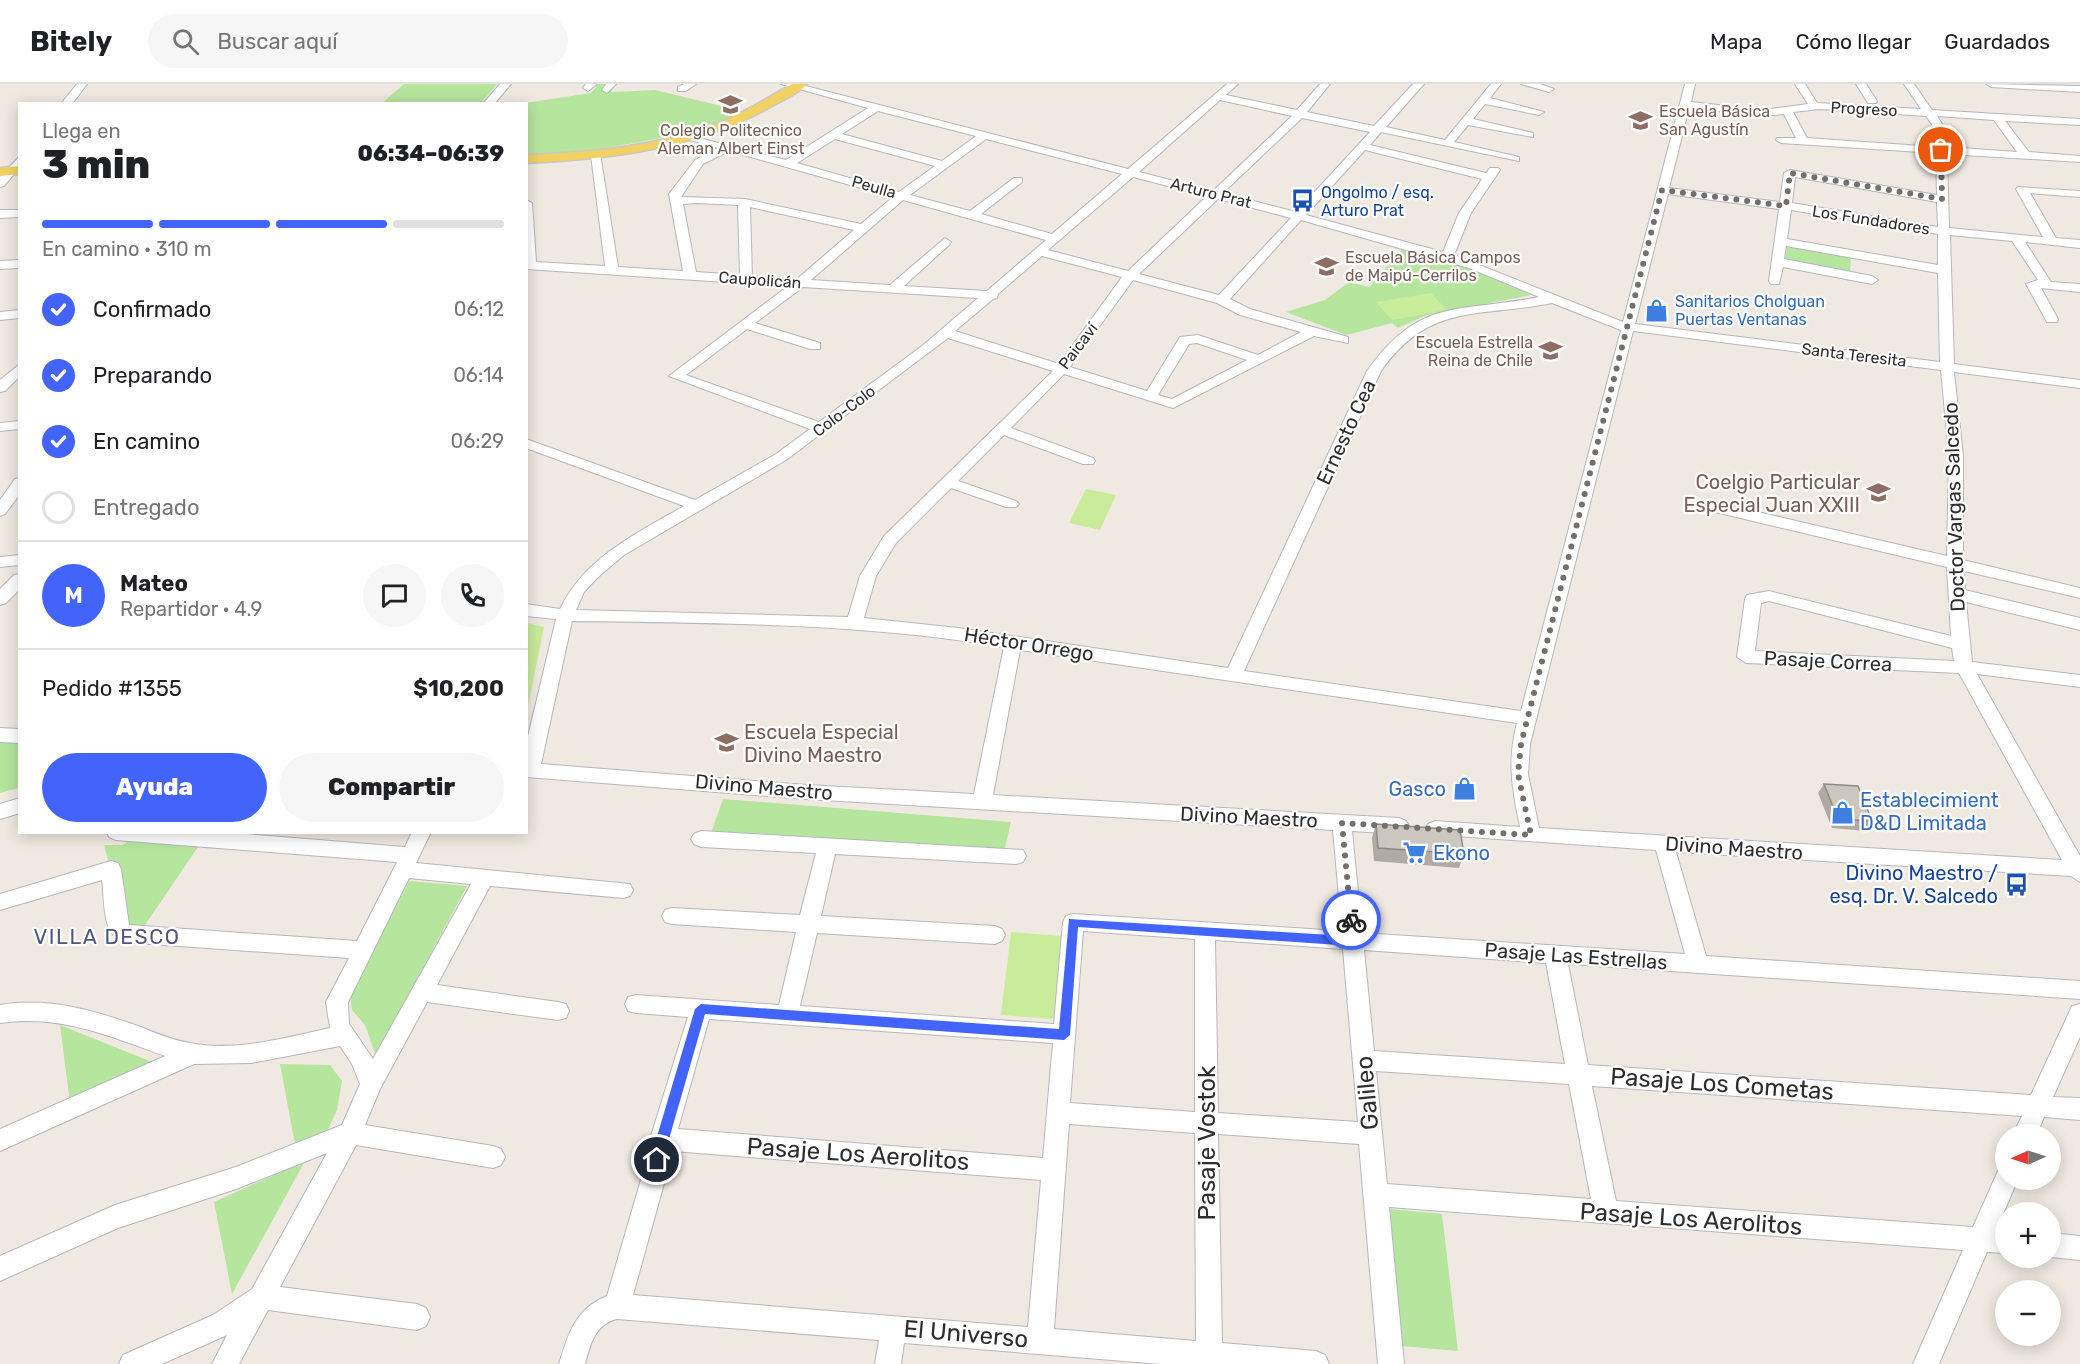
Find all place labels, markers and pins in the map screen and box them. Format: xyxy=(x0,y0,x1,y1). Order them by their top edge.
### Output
school or university icon: Colegio Politecnico Aleman Albert Einst xyxy=(718,92,744,118)
place label: Escuela Básica San Agustín xyxy=(1659,102,1770,139)
school or university icon: Escuela Básica San Agustín xyxy=(1628,107,1654,133)
place label: Colegio Politecnico Aleman Albert Einst xyxy=(658,121,804,158)
pin xyxy=(1915,124,1966,175)
place label: Ongolmo / esq. Arturo Prat xyxy=(1321,183,1434,220)
bus stop icon: Ongolmo / esq. Arturo Prat xyxy=(1290,188,1316,214)
place label: Escuela Básica Campos de Maipú-Cerrilos xyxy=(1345,248,1521,285)
school or university icon: Escuela Básica Campos de Maipú-Cerrilos xyxy=(1314,253,1340,279)
place label: Sanitarios Cholguan Puertas Ventanas xyxy=(1675,292,1825,329)
shop icon: Sanitarios Cholguan Puertas Ventanas xyxy=(1644,297,1670,323)
place label: Escuela Estrella Reina de Chile xyxy=(1415,333,1533,370)
school or university icon: Escuela Estrella Reina de Chile xyxy=(1538,338,1564,364)
place label: Coelgio Particular Especial Juan XXIII xyxy=(1683,470,1860,517)
school or university icon: Coelgio Particular Especial Juan XXIII xyxy=(1865,480,1891,506)
place label: Escuela Especial Divino Maestro xyxy=(744,720,899,767)
school or university icon: Escuela Especial Divino Maestro xyxy=(713,730,739,756)
shop icon: Gasco xyxy=(1451,776,1477,802)
place label: Gasco xyxy=(1389,777,1446,801)
place label: Establecimient D&D Limitada xyxy=(1860,788,1999,835)
shop icon: Establecimient D&D Limitada xyxy=(1829,799,1855,825)
supermarket icon: Ekono xyxy=(1402,840,1428,866)
place label: Ekono xyxy=(1433,841,1490,865)
place label: Divino Maestro / esq. Dr. V. Salcedo xyxy=(1829,861,1998,908)
bus stop icon: Divino Maestro / esq. Dr. V. Salcedo xyxy=(2003,871,2029,897)
pin xyxy=(631,1134,682,1185)

